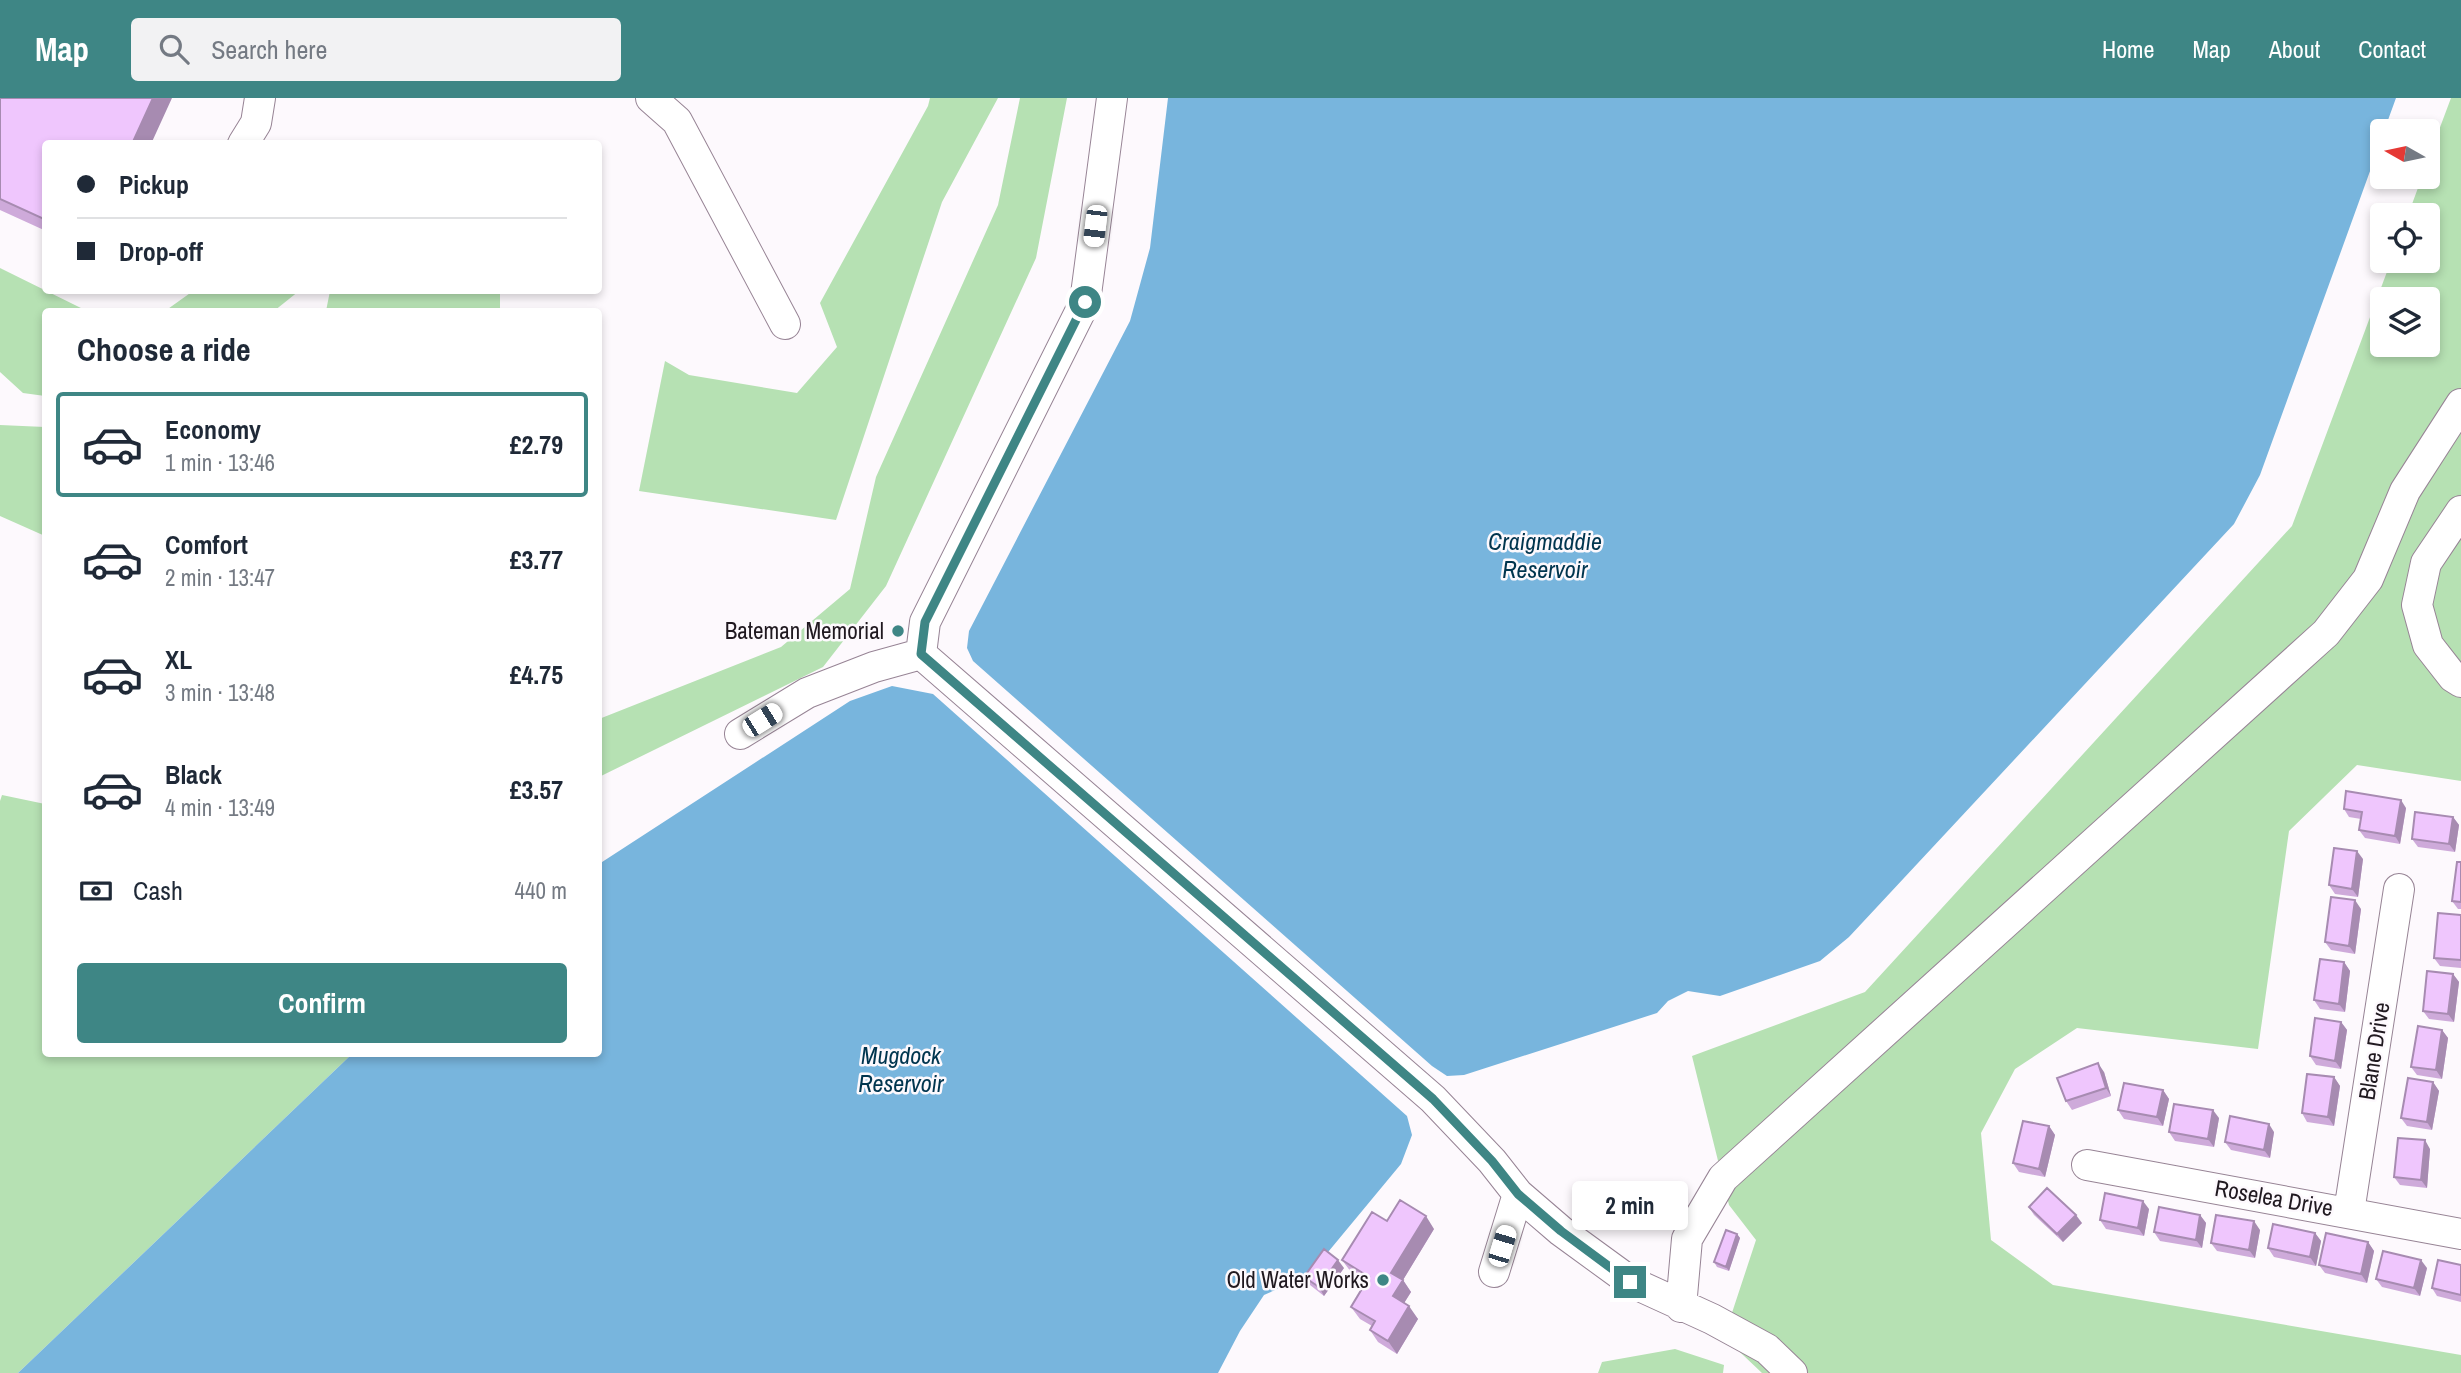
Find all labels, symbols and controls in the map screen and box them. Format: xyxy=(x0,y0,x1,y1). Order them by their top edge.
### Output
search box xyxy=(131,18,621,81)
text: Map xyxy=(35,27,89,71)
icon: search xyxy=(155,30,193,68)
text: Search here xyxy=(211,32,327,67)
text: Home xyxy=(2102,33,2154,65)
text: Map xyxy=(2192,33,2231,65)
text: About xyxy=(2269,33,2320,65)
text: Contact xyxy=(2358,33,2426,65)
north arrow xyxy=(2370,119,2440,189)
map controls xyxy=(2370,119,2440,357)
text: Pickup xyxy=(119,167,189,202)
button: locate xyxy=(2370,203,2440,273)
car xyxy=(1083,204,1108,248)
text: Drop-off xyxy=(119,234,203,269)
route start xyxy=(1069,286,1101,318)
button: layers xyxy=(2370,287,2440,357)
text: Choose a ride xyxy=(77,328,251,371)
text: Economy xyxy=(165,412,261,447)
icon: car xyxy=(81,413,144,476)
text: £2.79 xyxy=(510,427,563,462)
text: 1 min · 13:46 xyxy=(165,447,275,478)
water label: Craigmaddie Reservoir xyxy=(1488,525,1602,585)
text: Comfort xyxy=(165,527,248,562)
icon: car xyxy=(81,528,144,591)
text: £3.77 xyxy=(510,542,563,577)
text: 2 min · 13:47 xyxy=(165,562,275,593)
place label: Bateman Memorial xyxy=(725,615,884,646)
marker: Bateman Memorial xyxy=(890,623,906,639)
text: XL xyxy=(165,642,192,677)
icon: car xyxy=(81,643,144,706)
text: £4.75 xyxy=(510,657,563,692)
text: 3 min · 13:48 xyxy=(165,677,275,708)
car xyxy=(739,700,786,740)
text: Black xyxy=(165,757,222,792)
icon: car xyxy=(81,758,144,821)
text: £3.57 xyxy=(510,772,563,807)
text: 4 min · 13:49 xyxy=(165,792,275,823)
icon: cash xyxy=(77,872,115,910)
text: Cash xyxy=(133,873,183,908)
text: 440 m xyxy=(515,875,567,906)
button: Confirm xyxy=(77,963,567,1043)
street label: Blane Drive xyxy=(2350,1000,2397,1102)
water label: Mugdock Reservoir xyxy=(858,1039,945,1099)
street label: Roselea Drive xyxy=(2213,1172,2336,1223)
callout: 2 min xyxy=(1572,1180,1688,1230)
text: 2 min xyxy=(1605,1190,1655,1221)
car xyxy=(1486,1223,1519,1269)
place label: Old Water Works xyxy=(1226,1264,1369,1295)
route end xyxy=(1614,1266,1646,1298)
marker: Old Water Works xyxy=(1375,1272,1391,1288)

